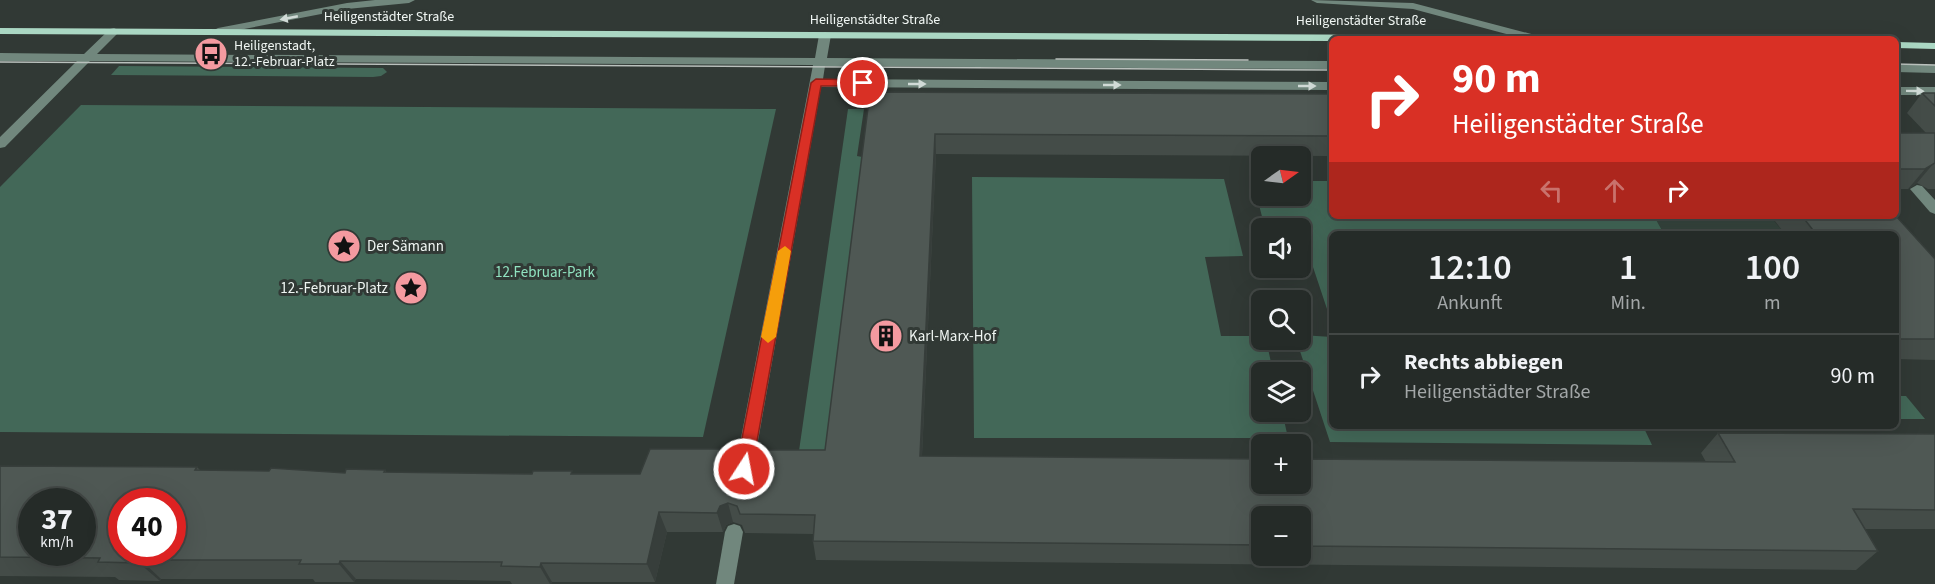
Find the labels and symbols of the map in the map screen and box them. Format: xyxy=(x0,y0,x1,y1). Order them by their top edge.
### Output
street label: Heiligenstädter Straße xyxy=(324,7,454,27)
street label: Heiligenstädter Straße xyxy=(810,10,940,30)
street label: Heiligenstädter Straße xyxy=(1296,11,1426,31)
one-way arrow xyxy=(279,14,298,23)
bus stop icon: Heiligenstadt, 12.-Februar-Platz xyxy=(193,36,229,72)
place label: Heiligenstadt, 12.-Februar-Platz xyxy=(234,36,335,72)
pin xyxy=(837,57,888,108)
one-way arrow xyxy=(907,79,926,88)
one-way arrow xyxy=(1102,80,1121,90)
one-way arrow xyxy=(1297,81,1316,91)
one-way arrow xyxy=(1906,86,1925,96)
north arrow xyxy=(1251,146,1311,206)
place icon: Der Sämann xyxy=(326,228,362,264)
place label: Der Sämann xyxy=(367,236,444,257)
park label: 12.Februar-Park xyxy=(495,262,596,283)
place icon: 12.-Februar-Platz xyxy=(393,270,429,306)
place label: 12.-Februar-Platz xyxy=(280,278,388,299)
building icon: Karl-Marx-Hof xyxy=(868,318,904,354)
place label: Karl-Marx-Hof xyxy=(909,326,997,347)
position arrow xyxy=(712,437,776,501)
speed limit sign: 40 xyxy=(108,488,186,566)

